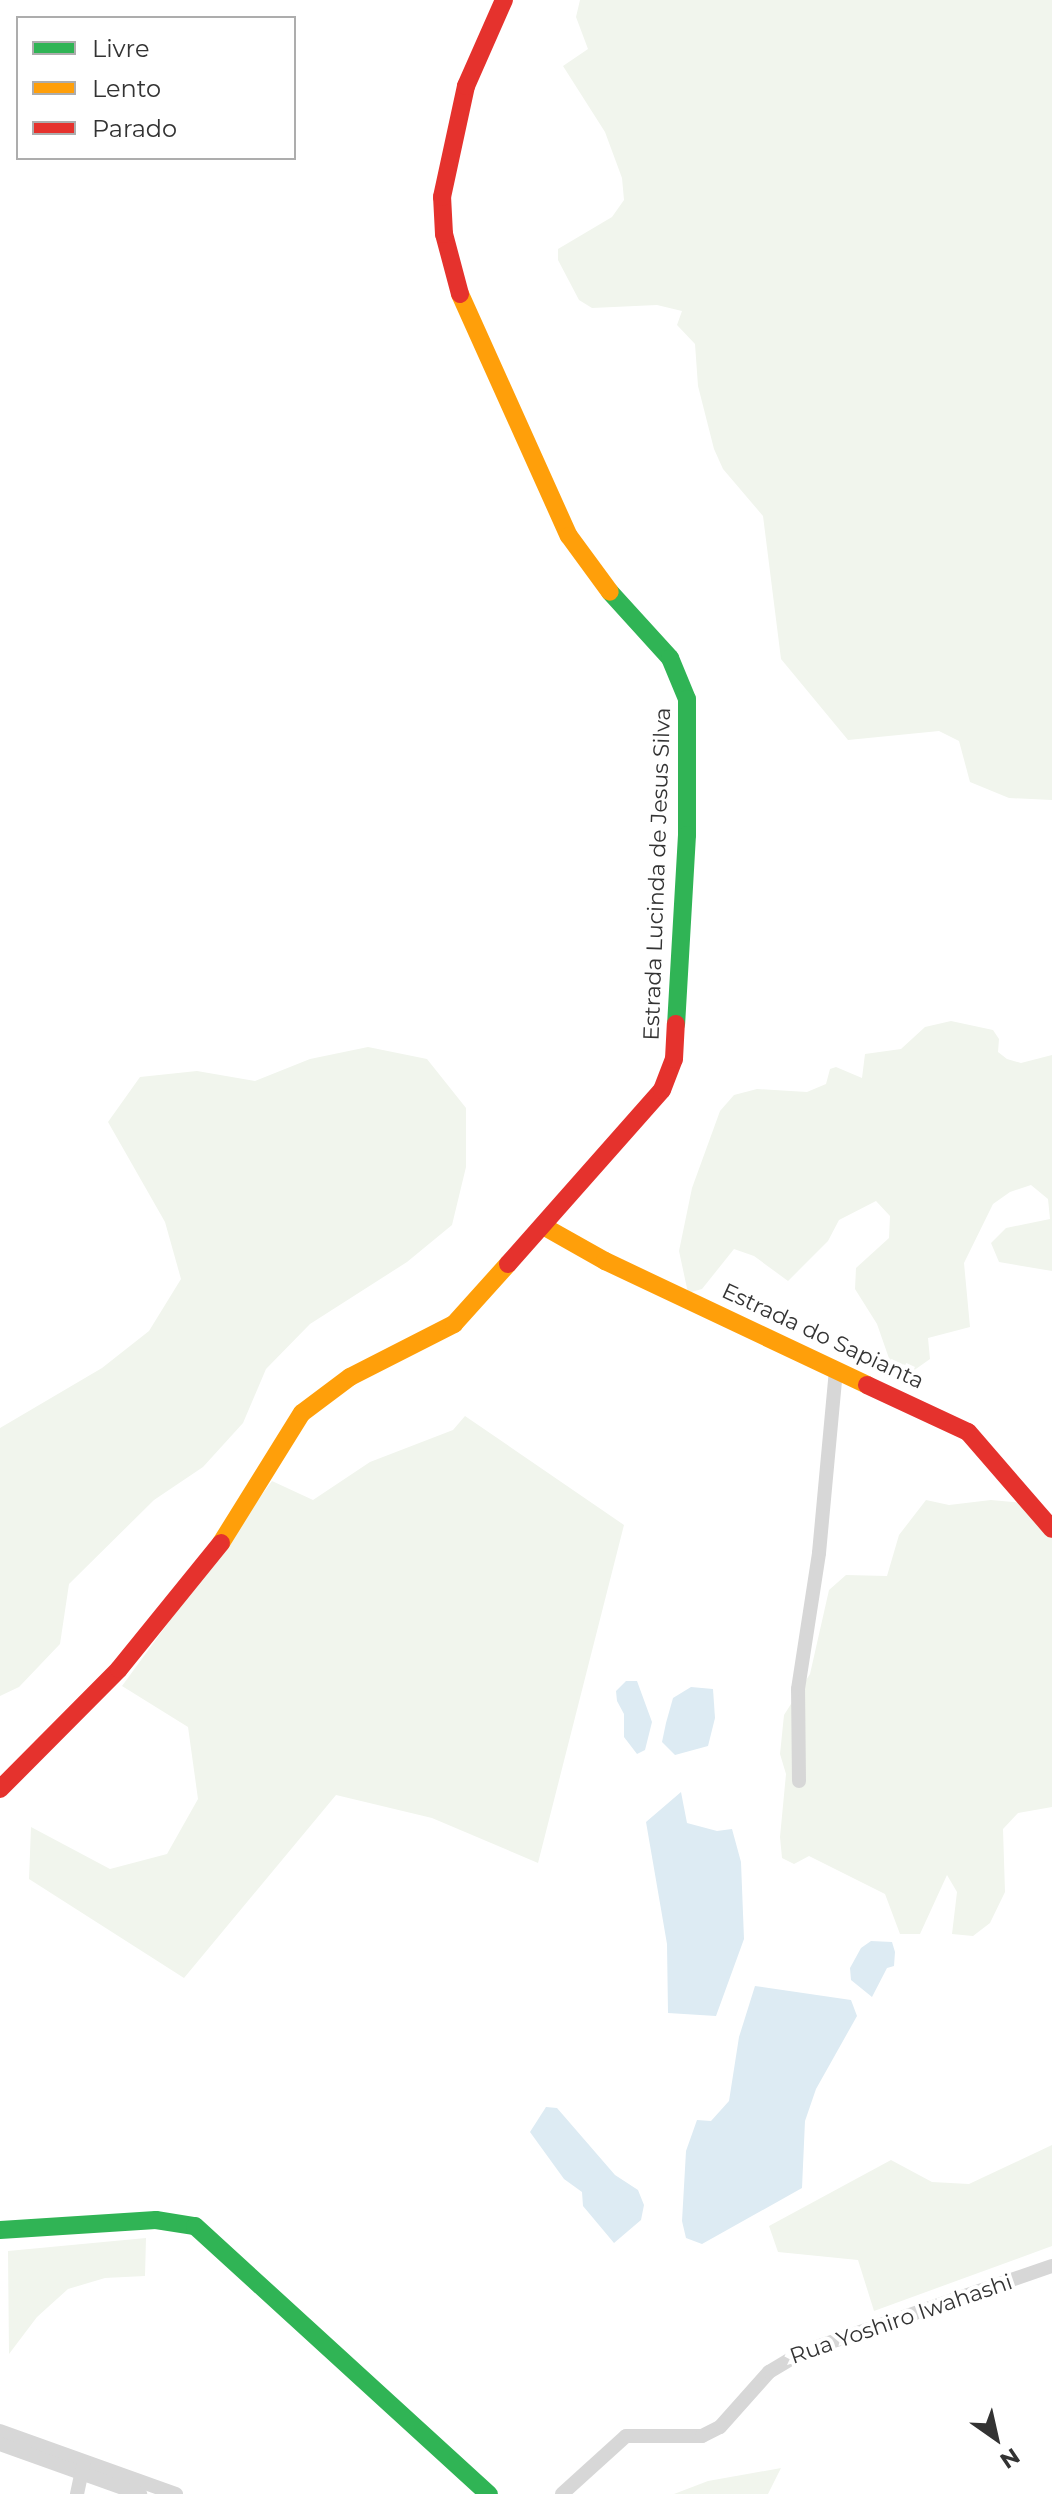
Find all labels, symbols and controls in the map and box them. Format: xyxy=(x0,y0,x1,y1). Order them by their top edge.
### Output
legend xyxy=(16,16,296,160)
text: Livre xyxy=(92,34,149,63)
text: Lento xyxy=(92,74,161,103)
text: Parado xyxy=(92,114,177,143)
street label: Estrada Lucinda de Jesus Silva xyxy=(638,707,676,1041)
street label: Estrada do Sapianta xyxy=(718,1278,928,1394)
street label: Rua Yoshiro Iwahashi xyxy=(786,2269,1016,2369)
north arrow xyxy=(956,2398,1036,2478)
text: N xyxy=(995,2442,1025,2474)

